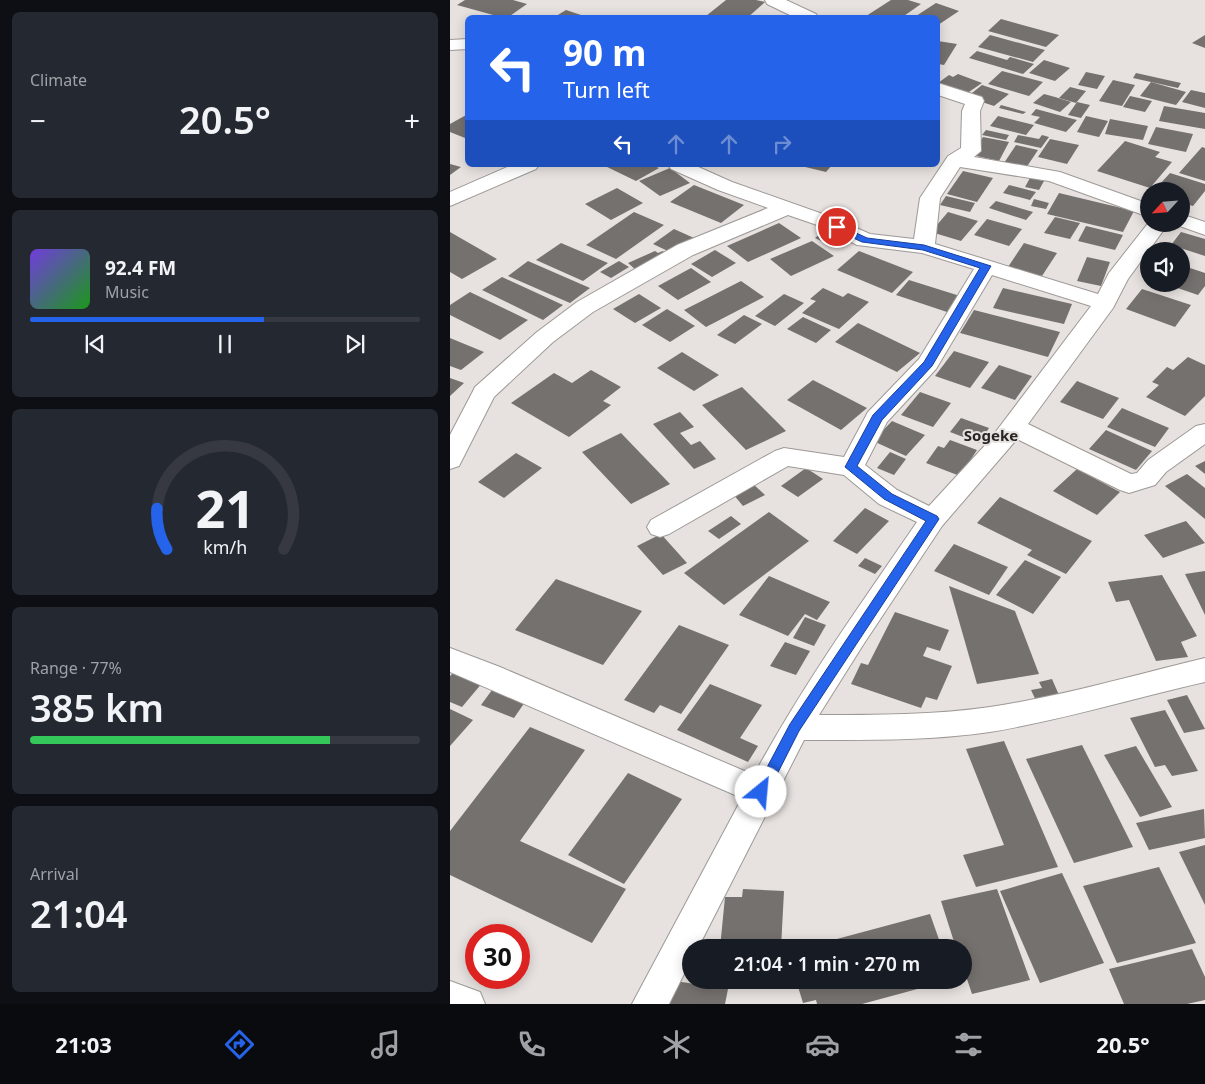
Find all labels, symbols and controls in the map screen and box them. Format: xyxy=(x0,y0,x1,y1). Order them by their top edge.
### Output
text: 90 m xyxy=(563,29,646,76)
icon: left xyxy=(480,35,545,100)
text: Climate xyxy=(30,69,87,91)
text: Turn left xyxy=(563,74,650,104)
text: 20.5° xyxy=(179,93,271,145)
text: − xyxy=(30,101,46,139)
text: + xyxy=(404,101,420,139)
icon: left xyxy=(609,130,637,158)
icon: ahead xyxy=(662,130,690,158)
icon: ahead xyxy=(715,130,743,158)
icon: right xyxy=(768,130,796,158)
north arrow xyxy=(1140,182,1190,232)
map controls xyxy=(1140,182,1190,292)
pin xyxy=(816,206,858,248)
icon: arrive xyxy=(823,213,851,241)
button: sound xyxy=(1140,242,1190,292)
text: 92.4 FM xyxy=(105,255,176,281)
text: Music xyxy=(105,281,149,303)
icon: previous xyxy=(81,330,109,358)
icon: pause xyxy=(211,330,239,358)
icon: next xyxy=(341,330,369,358)
district label: Sogeke xyxy=(964,425,1018,445)
text: 21 xyxy=(195,472,255,543)
text: km/h xyxy=(203,535,247,559)
text: Range · 77% xyxy=(30,657,122,679)
text: 385 km xyxy=(30,681,164,733)
position arrow xyxy=(734,765,786,817)
text: Arrival xyxy=(30,863,79,885)
text: 21:04 xyxy=(30,887,127,939)
speed limit sign: 30 xyxy=(465,924,530,989)
text: 21:04 · 1 min · 270 m xyxy=(734,951,920,977)
icon: directions xyxy=(222,1027,257,1062)
icon: music xyxy=(368,1027,403,1062)
icon: phone xyxy=(514,1027,549,1062)
icon: climate xyxy=(659,1027,694,1062)
icon: car xyxy=(805,1027,840,1062)
icon: filters xyxy=(951,1027,986,1062)
text: 21:03 xyxy=(55,1029,112,1059)
text: 20.5° xyxy=(1096,1029,1150,1059)

